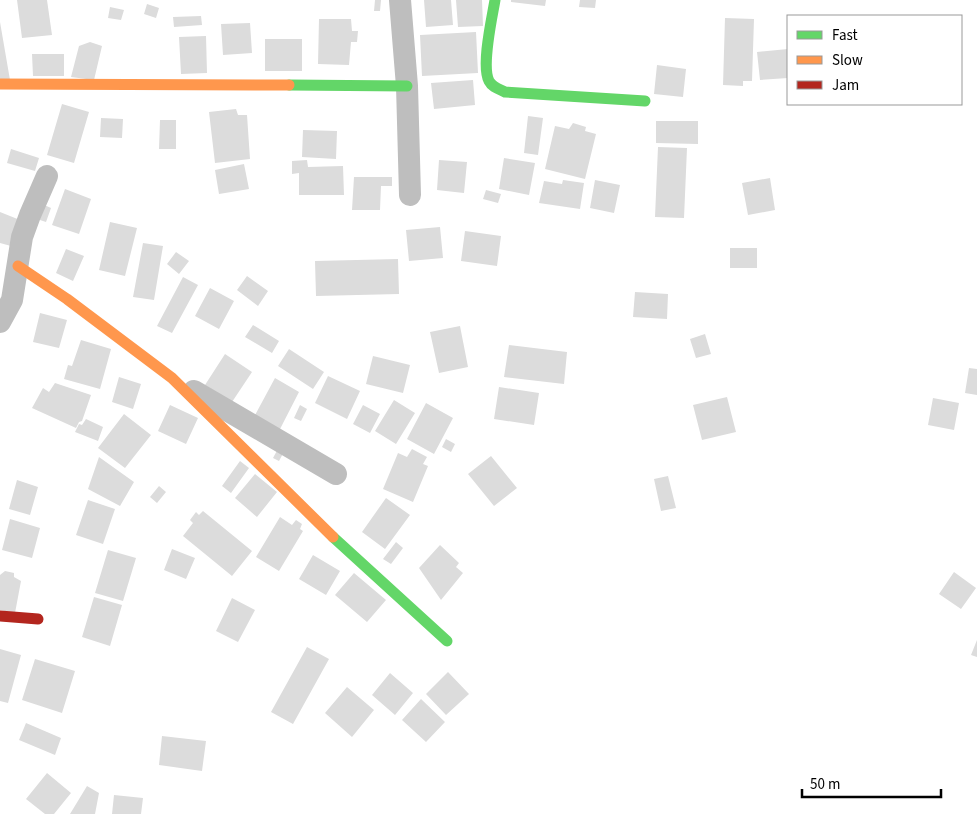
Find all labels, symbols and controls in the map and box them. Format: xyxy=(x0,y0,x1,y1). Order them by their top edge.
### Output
legend xyxy=(787,15,962,105)
text: Fast xyxy=(832,25,858,46)
text: Slow xyxy=(832,50,863,71)
text: Jam xyxy=(832,75,859,96)
scale bar xyxy=(802,766,941,798)
text: 50 m xyxy=(810,774,840,795)

